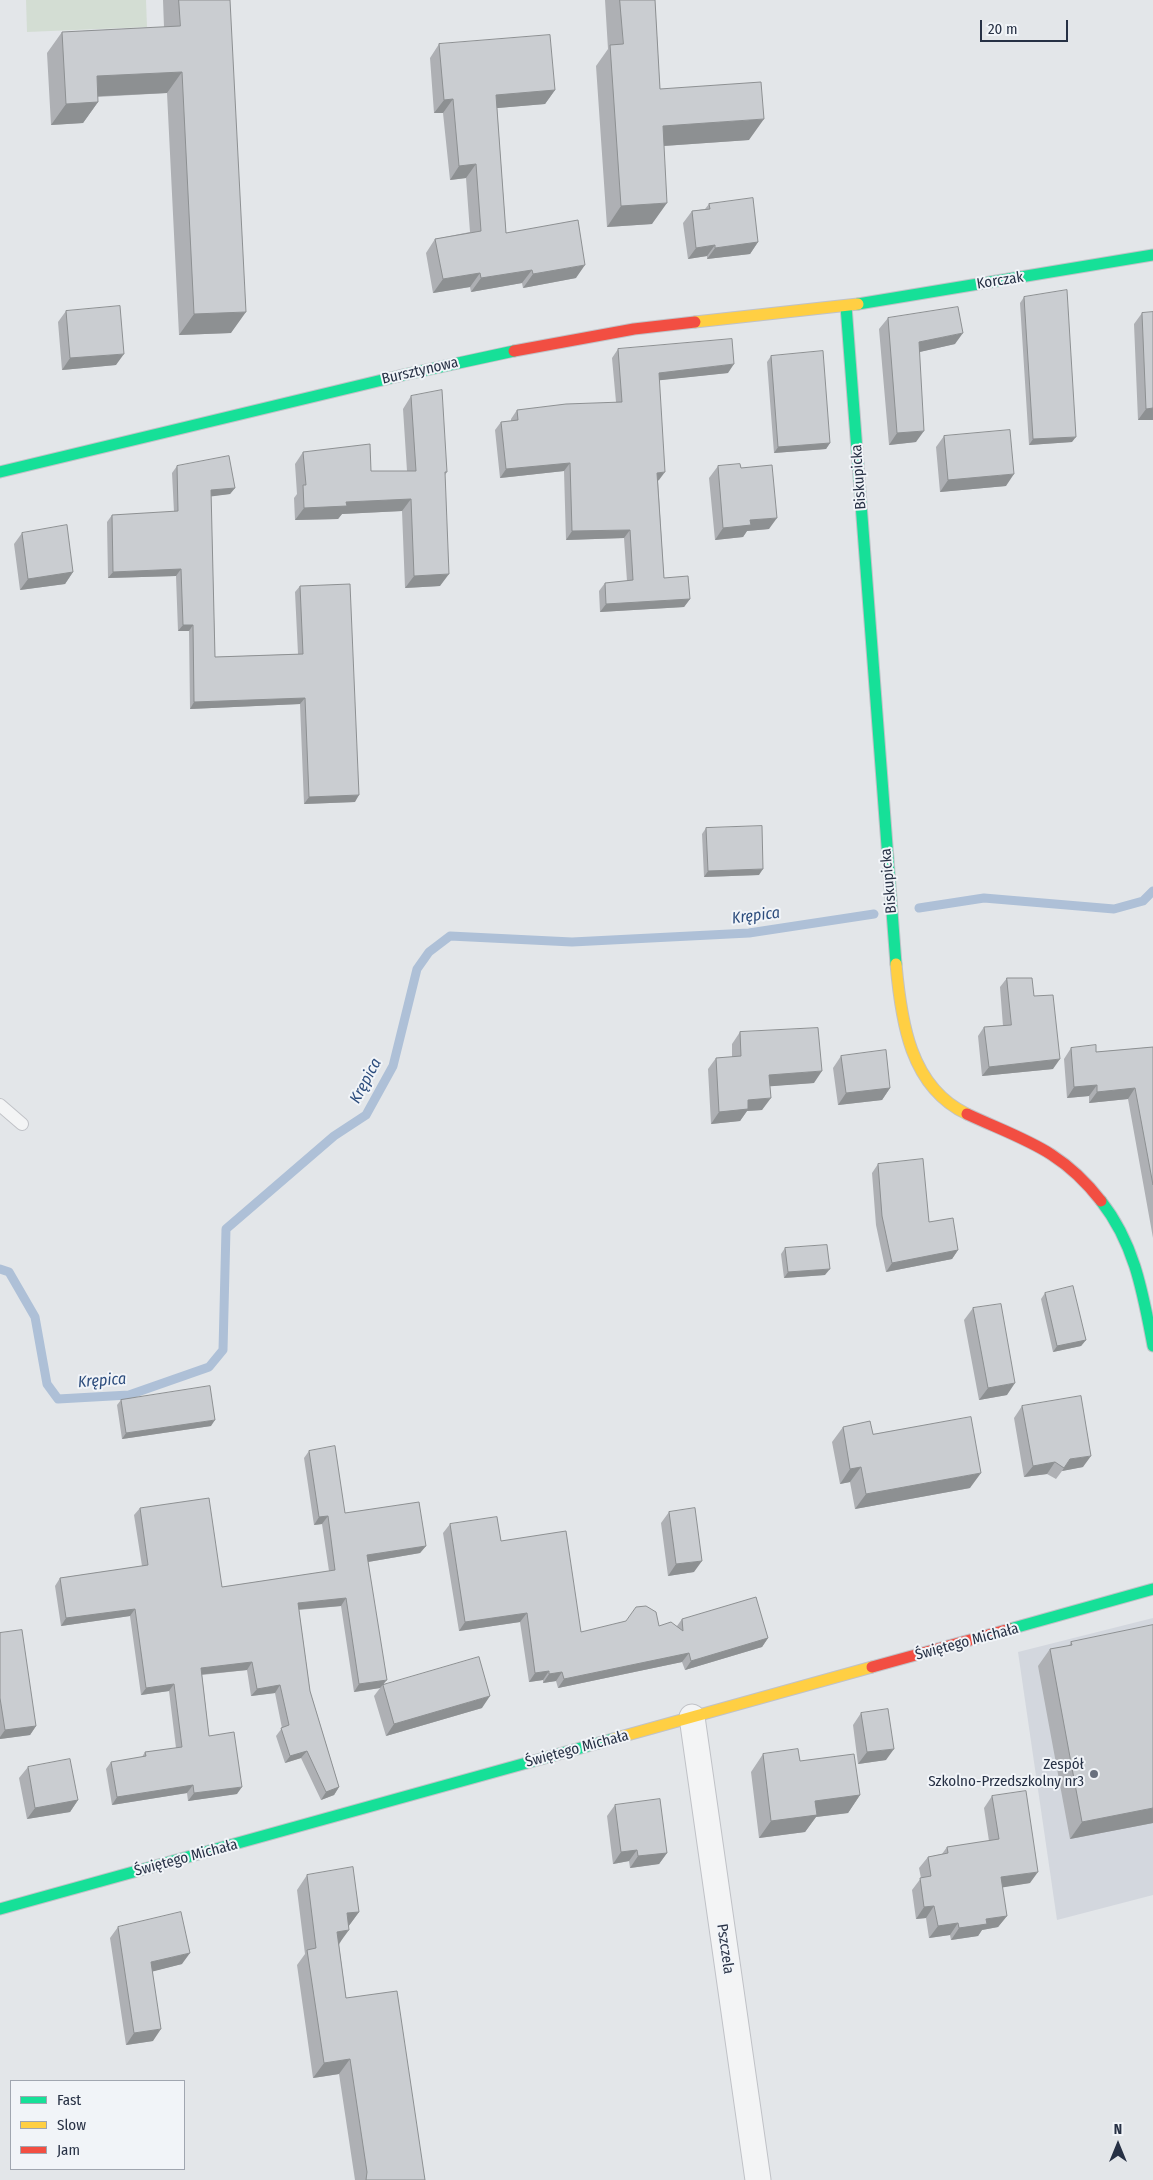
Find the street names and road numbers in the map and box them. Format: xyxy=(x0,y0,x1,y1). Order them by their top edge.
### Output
street label: Korczak xyxy=(975,268,1025,294)
street label: Bursztynowa xyxy=(380,353,460,389)
street label: Biskupicka xyxy=(848,444,870,510)
street label: Biskupicka xyxy=(877,848,901,914)
street label: Świętego Michała xyxy=(913,1620,1021,1664)
street label: Świętego Michała xyxy=(523,1727,631,1771)
street label: Świętego Michała xyxy=(132,1836,240,1880)
street label: Pszczela xyxy=(713,1923,737,1975)

